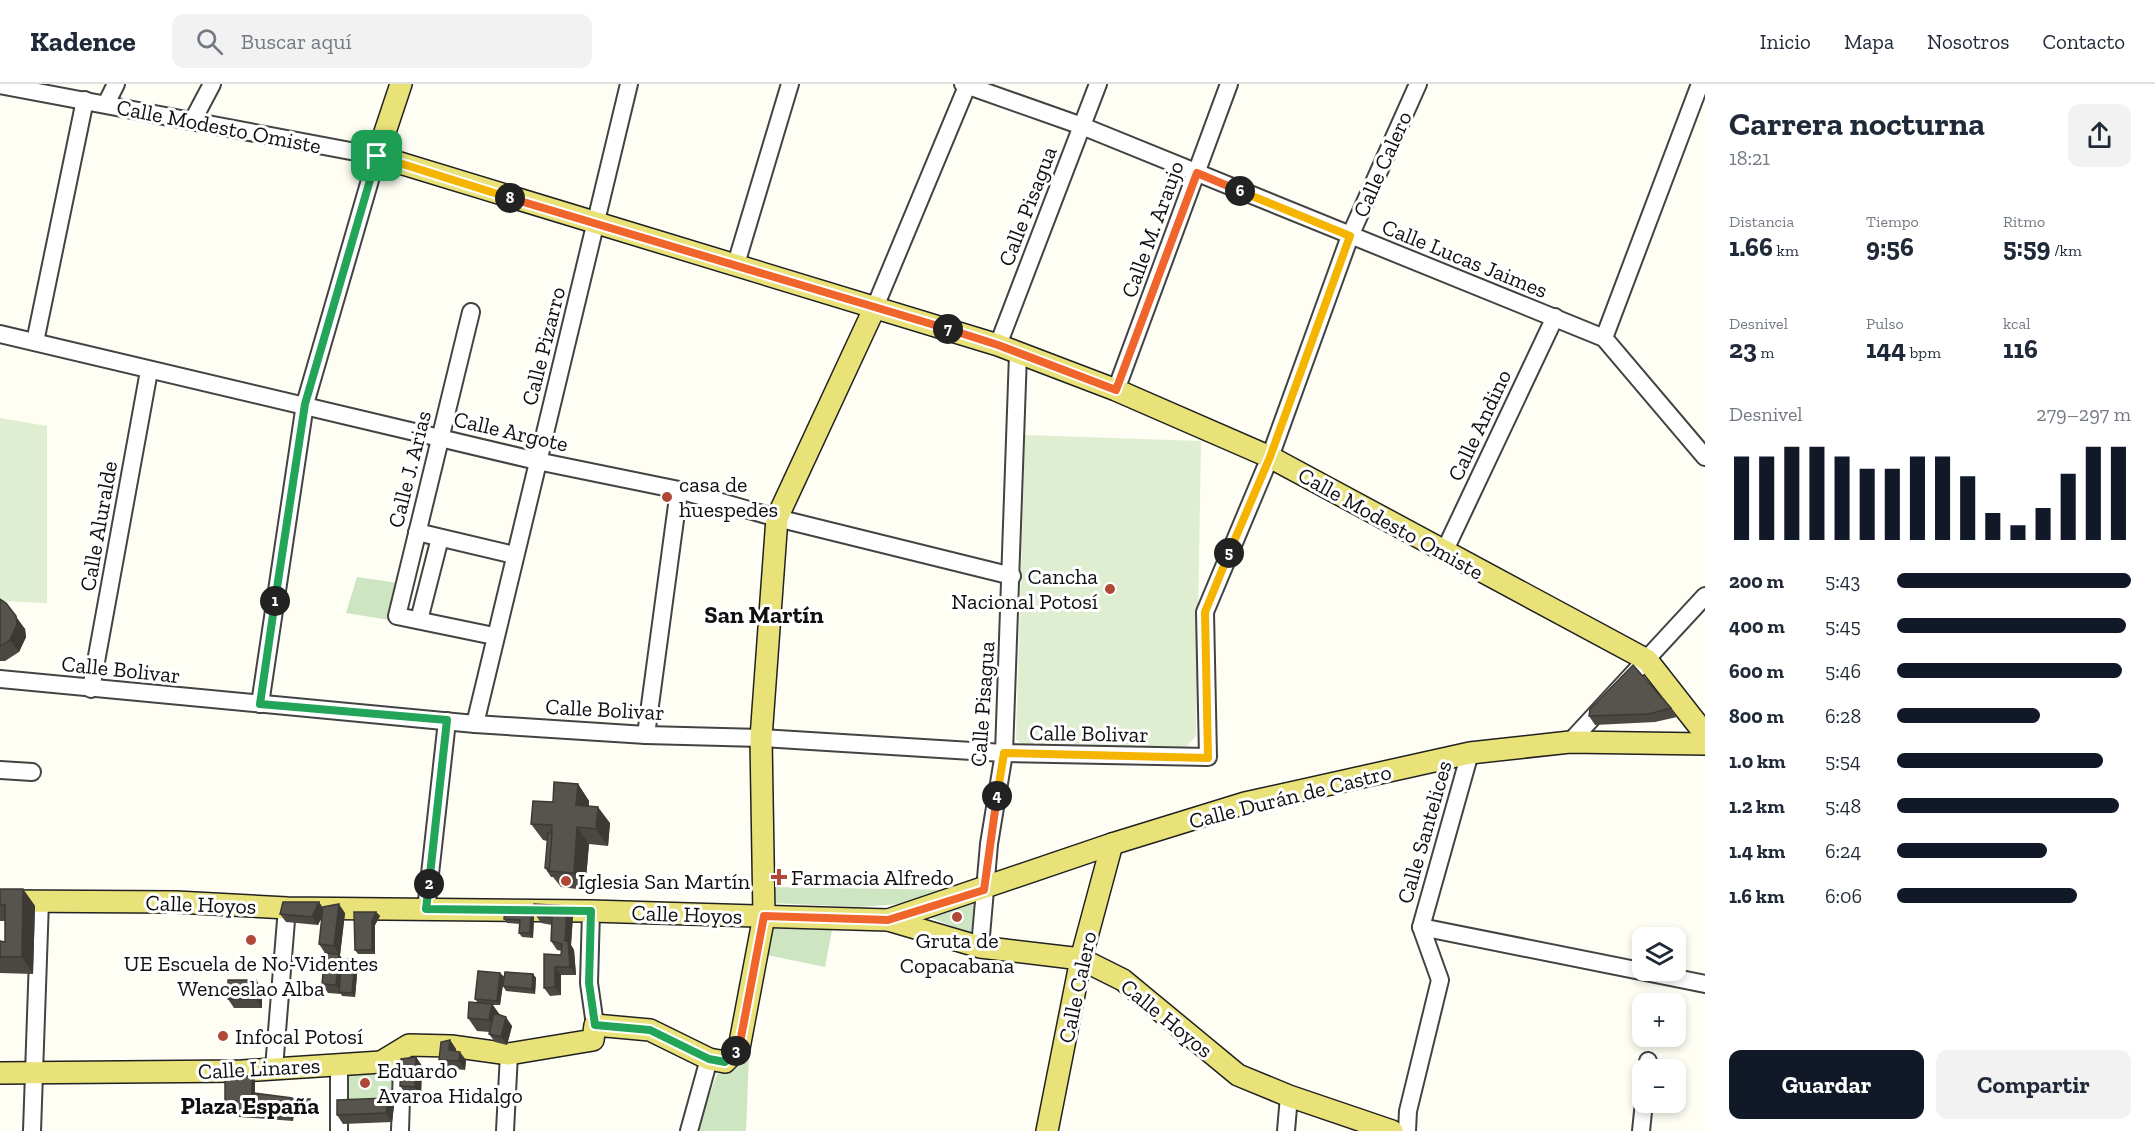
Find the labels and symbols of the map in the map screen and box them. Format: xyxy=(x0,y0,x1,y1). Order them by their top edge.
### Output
street label: Calle Modesto Omiste xyxy=(114,93,324,160)
street label: Calle Calero xyxy=(1347,107,1418,222)
pin xyxy=(351,130,402,181)
street label: Calle Pisagua xyxy=(992,142,1063,270)
street label: Calle M. Araujo xyxy=(1115,157,1190,301)
pin: 6 xyxy=(1225,176,1255,206)
pin: 8 xyxy=(495,183,525,213)
street label: Calle Lucas Jaimes xyxy=(1378,213,1552,304)
street label: Calle Pizarro xyxy=(516,284,571,408)
pin: 7 xyxy=(933,314,963,344)
street label: Calle Andino xyxy=(1442,365,1517,485)
street label: Calle Argote xyxy=(451,405,571,458)
street label: Calle J. Arias xyxy=(382,408,437,531)
street label: Calle Aluralde xyxy=(74,459,123,593)
street label: Calle Modesto Omiste xyxy=(1293,461,1488,586)
place label: casa de huespedes xyxy=(679,471,778,523)
marker: casa de huespedes xyxy=(660,490,674,504)
pin: 5 xyxy=(1214,538,1244,568)
place label: Cancha Nacional Potosí xyxy=(951,563,1098,615)
marker: Cancha Nacional Potosí xyxy=(1103,582,1117,596)
pin: 1 xyxy=(260,586,290,616)
district label: San Martín xyxy=(704,600,824,629)
street label: Calle Pisagua xyxy=(965,640,1000,768)
street label: Calle Bolivar xyxy=(60,650,182,689)
street label: Calle Bolivar xyxy=(545,693,665,726)
street label: Calle Bolivar xyxy=(1029,719,1149,748)
street label: Calle Durán de Castro xyxy=(1186,758,1394,835)
street label: Calle Santelices xyxy=(1391,758,1458,907)
pin: 4 xyxy=(982,781,1012,811)
place label: Farmacia Alfredo xyxy=(791,864,954,891)
place label: Iglesia San Martín xyxy=(578,868,751,895)
pin: 2 xyxy=(414,869,444,899)
marker: Farmacia Alfredo xyxy=(772,870,786,884)
marker: Iglesia San Martín xyxy=(559,874,573,888)
street label: Calle Hoyos xyxy=(145,889,257,920)
street label: Calle Hoyos xyxy=(631,899,743,930)
marker: Gruta de Copacabana xyxy=(950,910,964,924)
place label: Gruta de Copacabana xyxy=(900,927,1015,979)
street label: Calle Calero xyxy=(1052,929,1102,1045)
marker: UE Escuela de No-Videntes Wenceslao Alba xyxy=(244,933,258,947)
place label: UE Escuela de No-Videntes Wenceslao Alba xyxy=(124,950,378,1002)
street label: Calle Hoyos xyxy=(1115,973,1218,1064)
place label: Infocal Potosí xyxy=(235,1023,363,1050)
marker: Infocal Potosí xyxy=(216,1029,230,1043)
pin: 3 xyxy=(721,1036,751,1066)
street label: Calle Linares xyxy=(197,1052,321,1085)
place label: Eduardo Avaroa Hidalgo xyxy=(377,1057,523,1109)
marker: Eduardo Avaroa Hidalgo xyxy=(358,1076,372,1090)
district label: Plaza España xyxy=(181,1091,319,1120)

